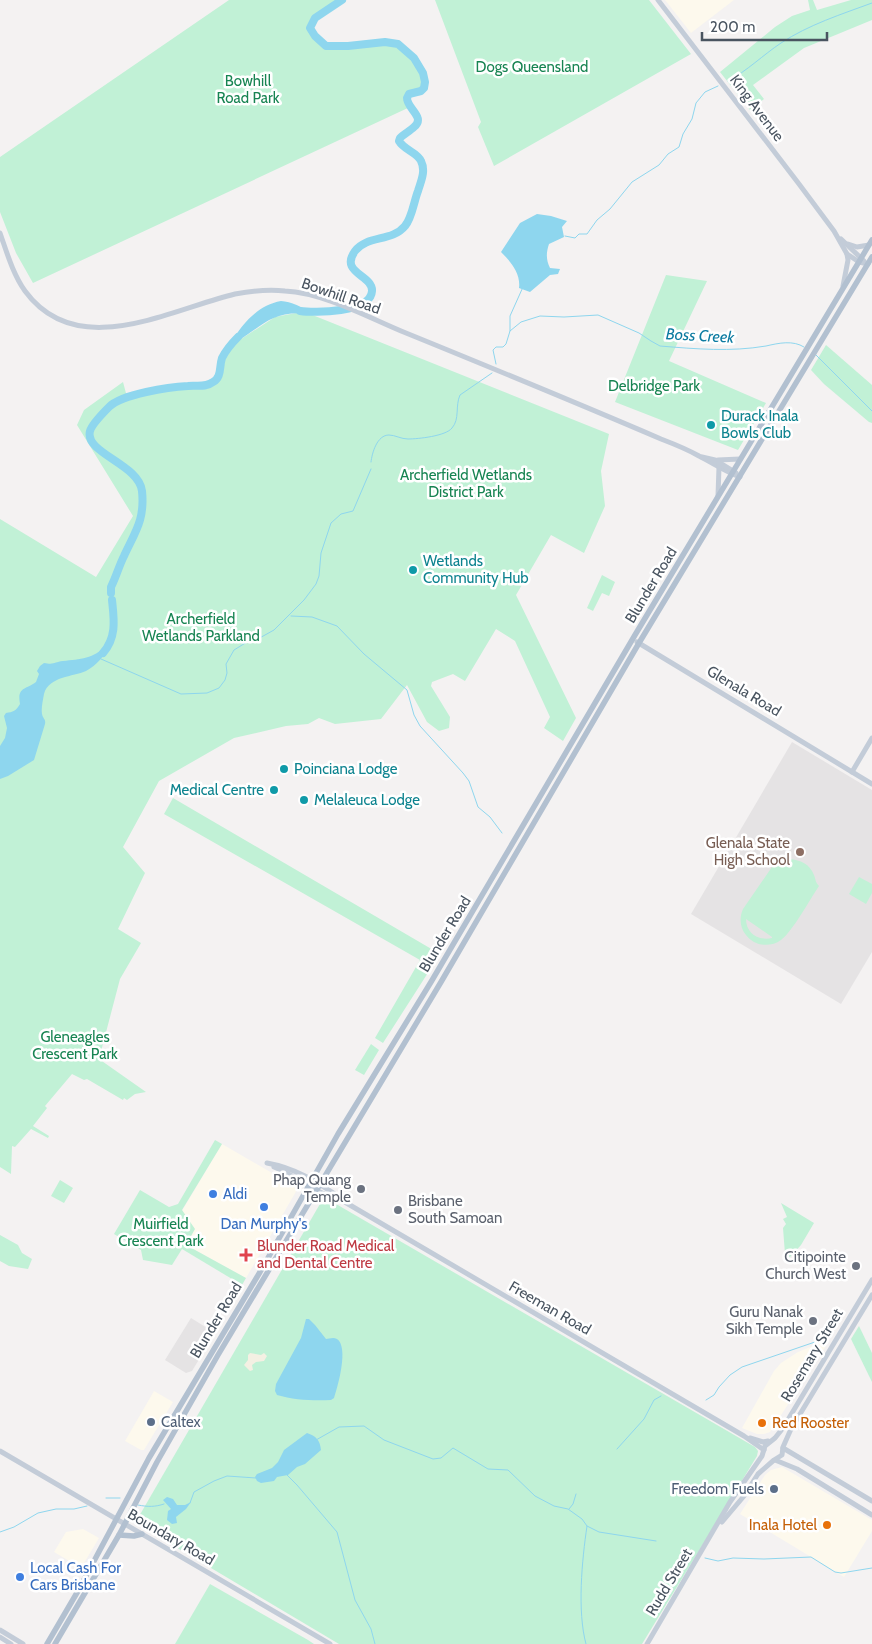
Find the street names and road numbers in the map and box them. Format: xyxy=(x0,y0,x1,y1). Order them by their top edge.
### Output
street label: King Avenue xyxy=(726,71,788,145)
street label: Bowhill Road xyxy=(299,274,383,318)
street label: Blunder Road xyxy=(621,544,681,626)
street label: Glenala Road xyxy=(704,662,784,720)
street label: Blunder Road xyxy=(415,893,475,975)
street label: Freeman Road xyxy=(506,1277,594,1339)
street label: Blunder Road xyxy=(186,1279,246,1361)
street label: Rosemary Street xyxy=(777,1305,847,1405)
street label: Boundary Road xyxy=(124,1505,218,1569)
street label: Rudd Street xyxy=(642,1545,696,1619)

